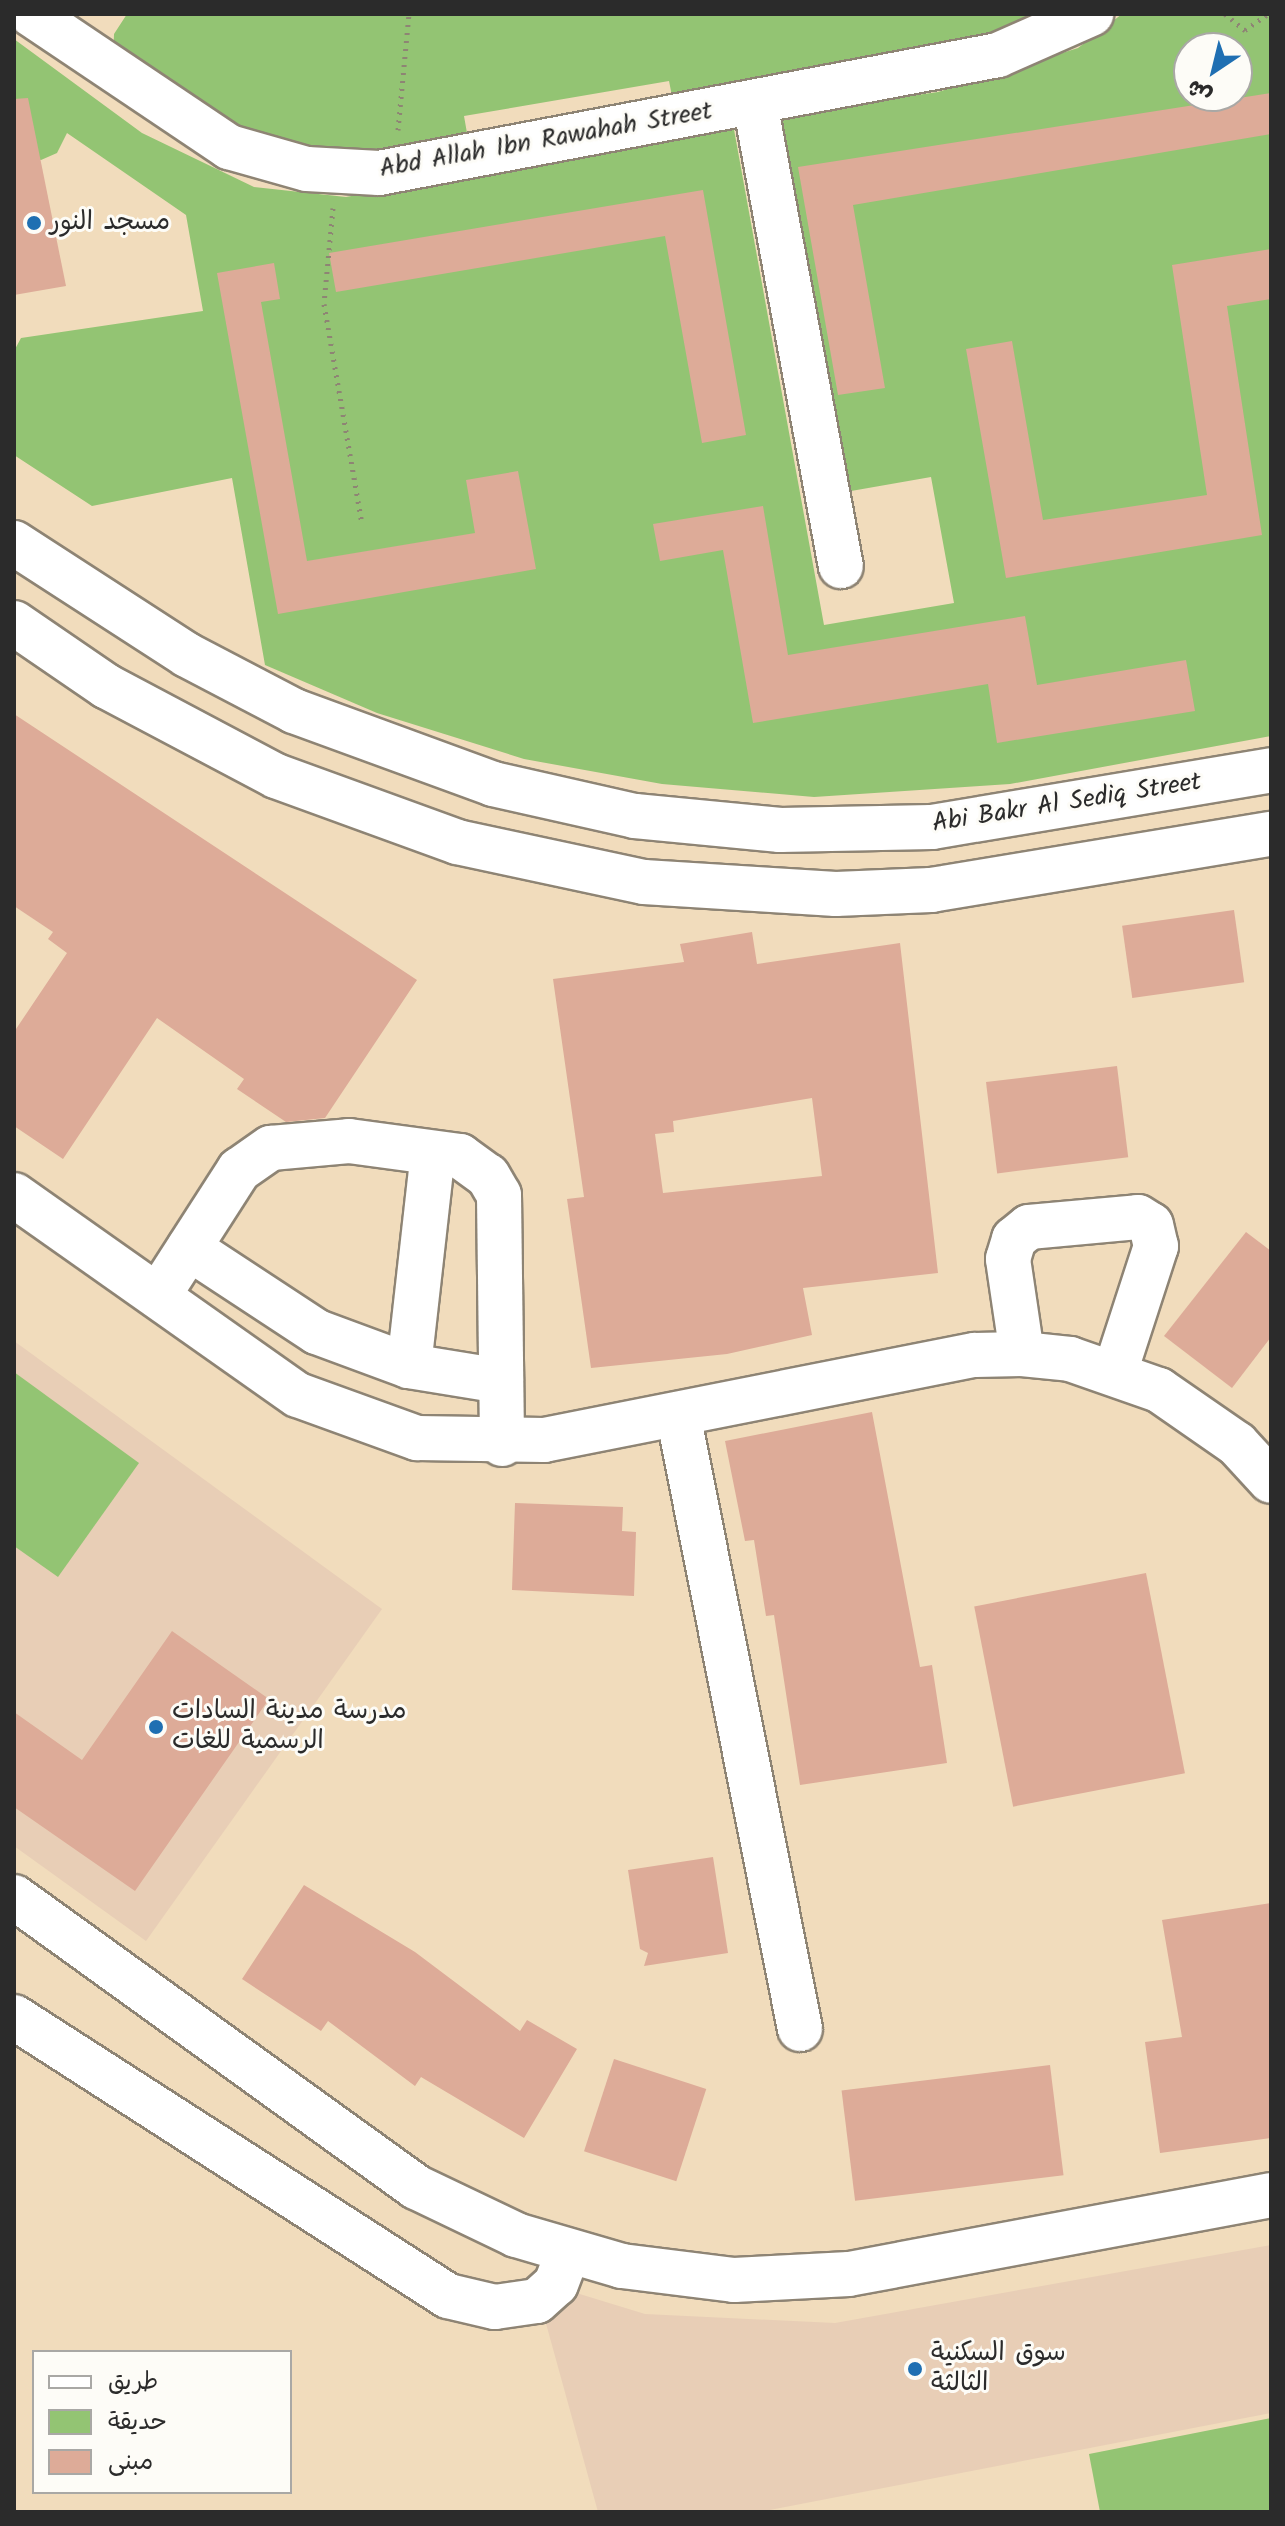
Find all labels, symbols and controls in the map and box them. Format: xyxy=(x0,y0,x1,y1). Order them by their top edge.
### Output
north arrow xyxy=(1173,32,1253,112)
text: ش xyxy=(1180,69,1220,112)
street label: Abd Allah Ibn Rawahah Street xyxy=(377,96,715,186)
place label: مسجد النور xyxy=(50,207,170,239)
marker: مسجد النور xyxy=(25,214,43,232)
street label: Abi Bakr Al Sediq Street xyxy=(930,767,1204,841)
place label: مدرسة مدينة السادات الرسمية للغات xyxy=(172,1696,407,1758)
marker: مدرسة مدينة السادات الرسمية للغات xyxy=(147,1718,165,1736)
place label: سوق السكنية الثالثة xyxy=(931,2338,1066,2400)
legend xyxy=(32,2350,292,2494)
marker: سوق السكنية الثالثة xyxy=(906,2360,924,2378)
text: طريق xyxy=(108,2363,158,2402)
text: حديقة xyxy=(108,2403,167,2442)
text: مبنى xyxy=(108,2443,153,2482)

